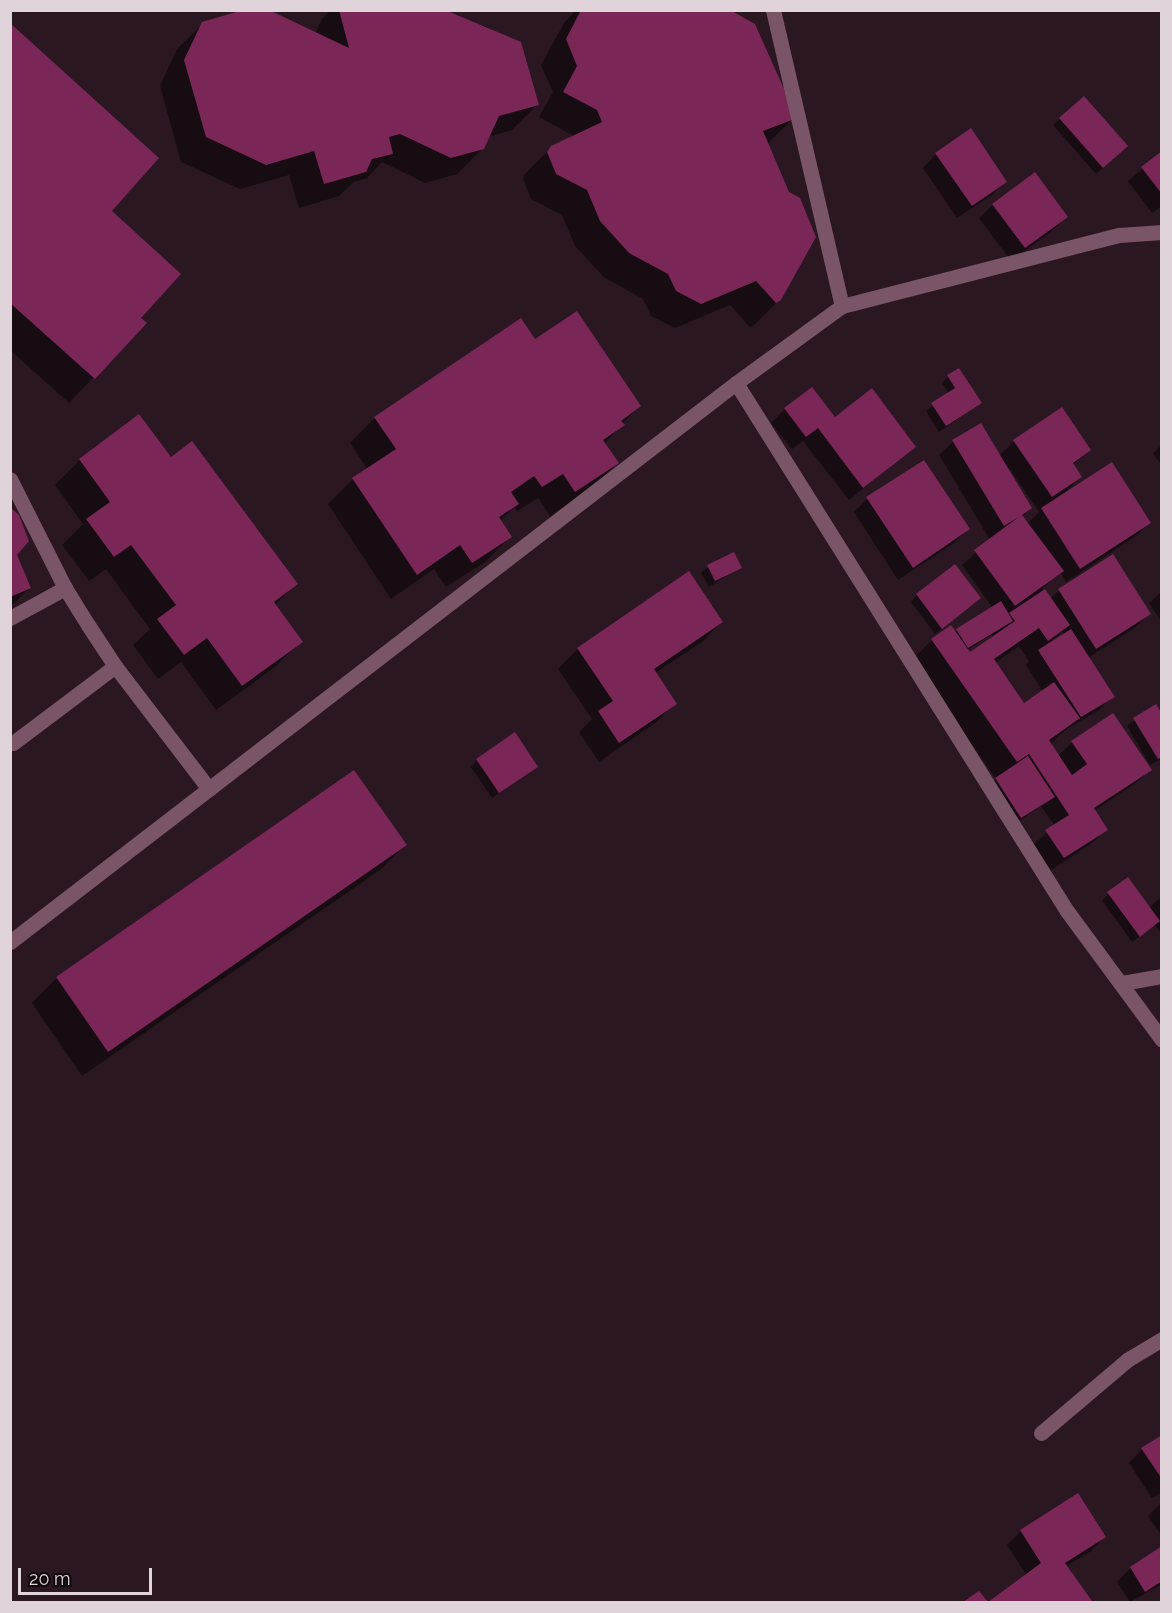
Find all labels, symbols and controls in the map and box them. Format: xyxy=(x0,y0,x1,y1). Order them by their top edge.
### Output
scale bar xyxy=(21,1556,154,1594)
text: 20 m xyxy=(29,1568,71,1589)

